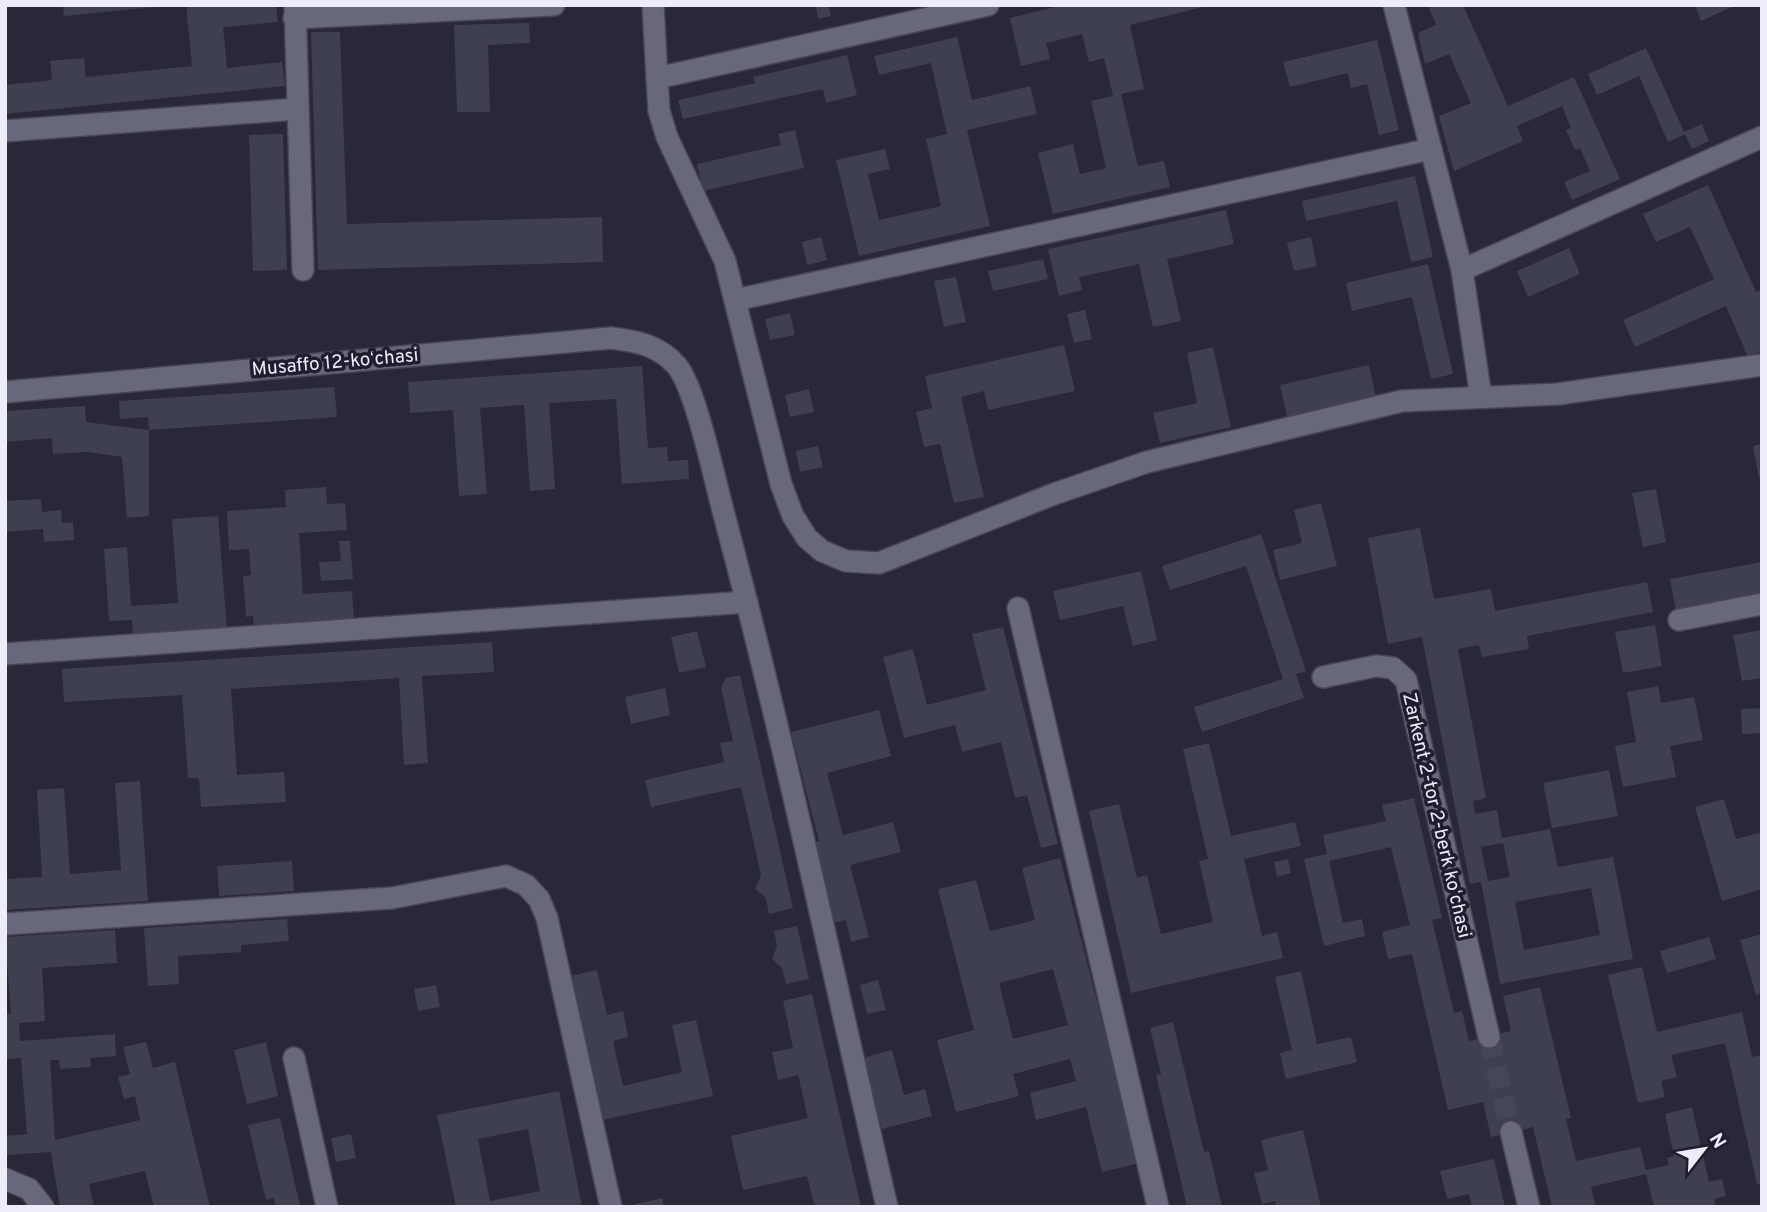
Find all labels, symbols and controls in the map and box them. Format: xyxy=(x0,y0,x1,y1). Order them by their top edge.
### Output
street label: Musaffo 12-koʻchasi xyxy=(251,344,420,382)
street label: Zarkent 2-tor 2-berk koʻchasi xyxy=(1396,690,1476,940)
north arrow xyxy=(1669,1114,1739,1184)
text: N xyxy=(1703,1129,1731,1153)

